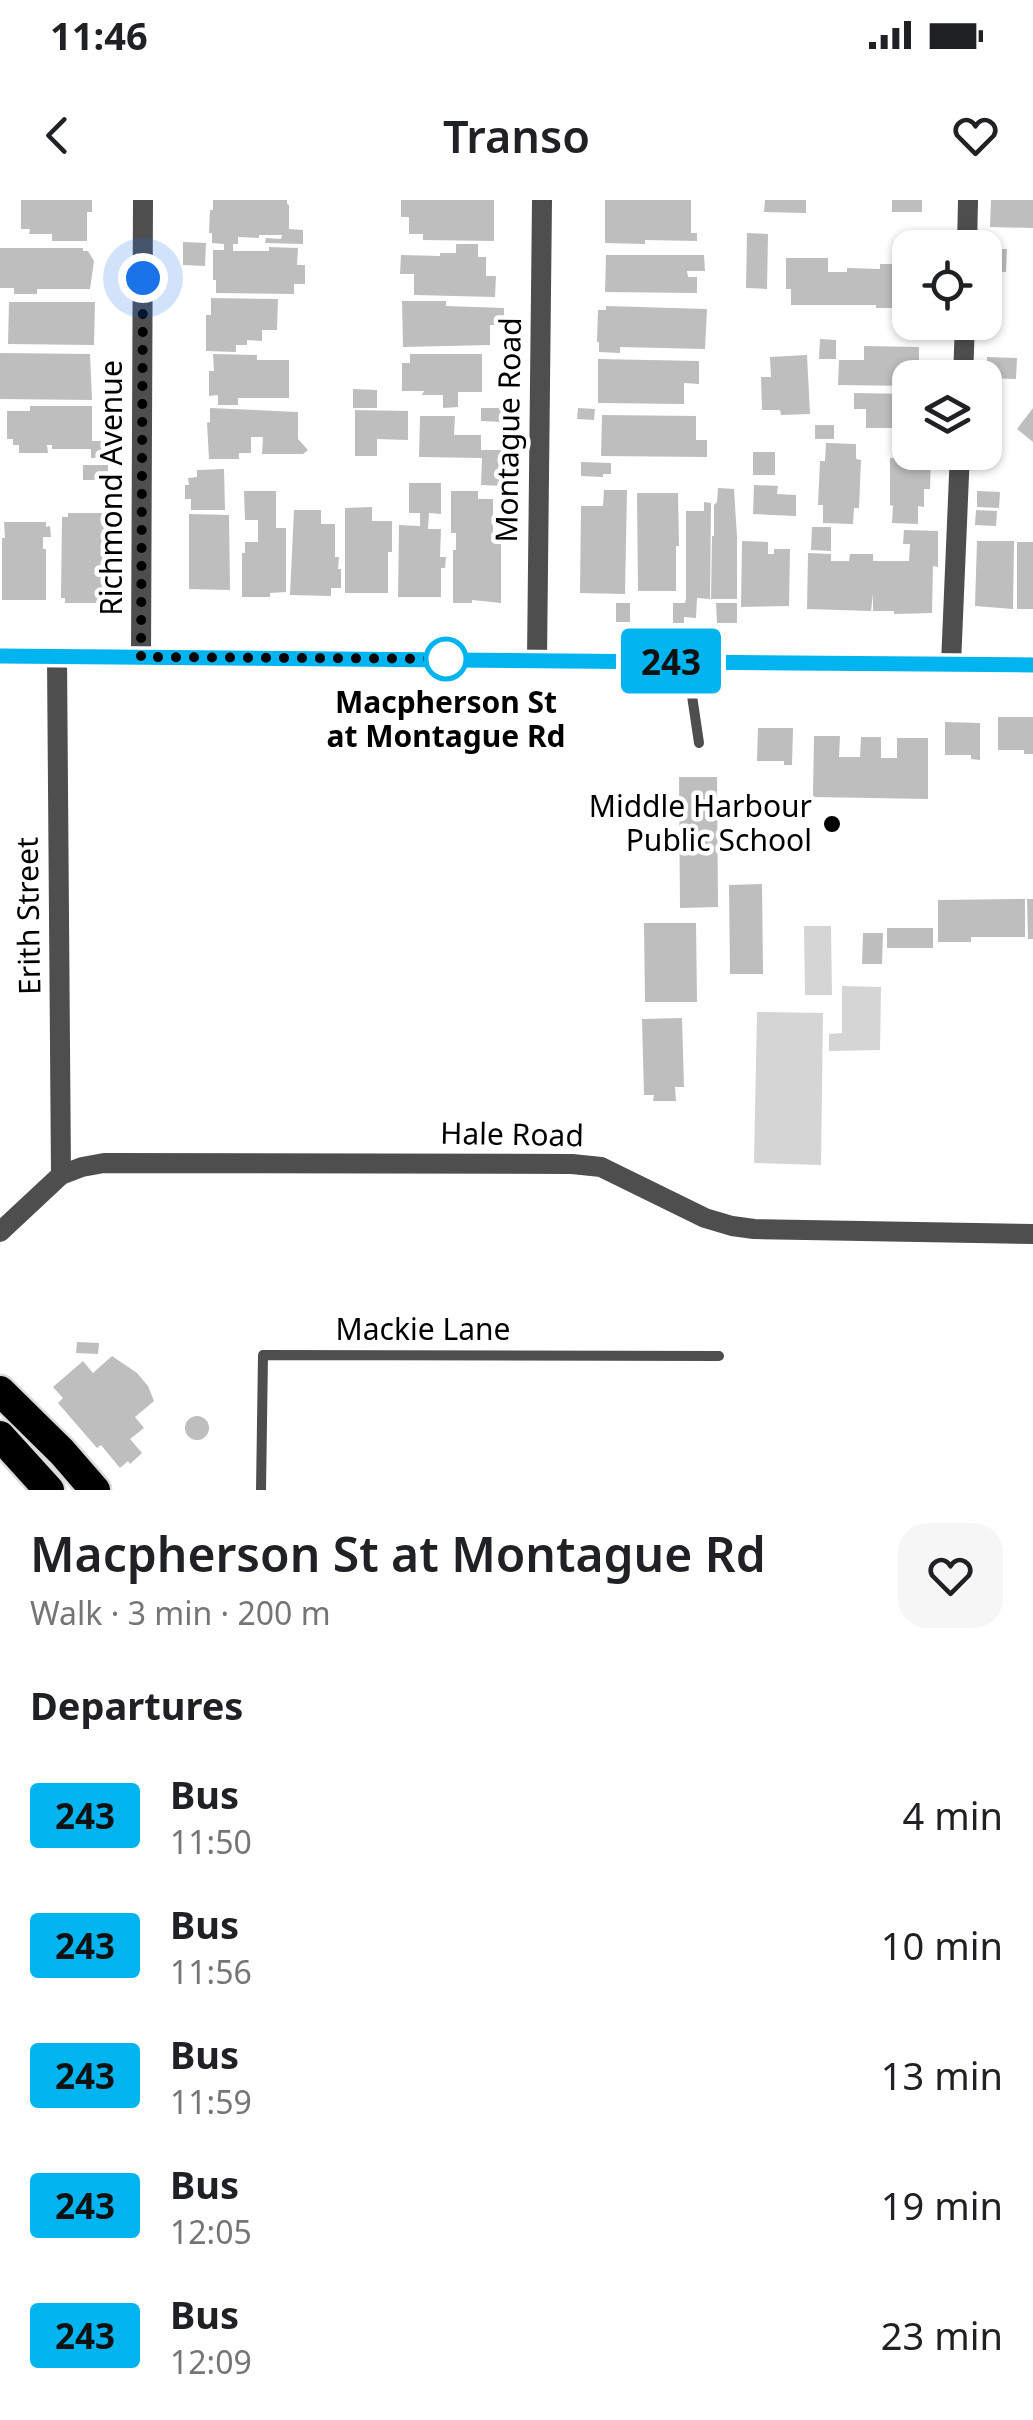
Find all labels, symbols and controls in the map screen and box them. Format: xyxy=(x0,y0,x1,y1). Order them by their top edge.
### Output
text: 11:46 xyxy=(50,9,148,61)
text: Transo xyxy=(443,105,590,166)
icon: back xyxy=(30,108,85,163)
icon: heart xyxy=(948,108,1003,163)
map controls xyxy=(892,230,1002,470)
button: locate xyxy=(892,230,1002,340)
your location xyxy=(118,253,168,303)
street label: Montague Road xyxy=(485,317,530,543)
street label: Richmond Avenue xyxy=(90,360,131,616)
button: layers xyxy=(892,360,1002,470)
line badge: 243 xyxy=(614,628,728,694)
marker: Macpherson St at Montague Rd xyxy=(425,638,467,680)
text: 243 xyxy=(641,638,701,685)
place label: Macpherson St at Montague Rd xyxy=(326,681,566,756)
place label: Middle Harbour Public School xyxy=(589,785,812,860)
marker: Middle Harbour Public School xyxy=(821,813,843,835)
street label: Erith Street xyxy=(6,837,49,995)
street label: Hale Road xyxy=(440,1112,584,1155)
street label: Mackie Lane xyxy=(336,1308,510,1349)
text: Macpherson St at Montague Rd xyxy=(30,1521,766,1586)
button: heart xyxy=(898,1523,1003,1628)
text: Walk · 3 min · 200 m xyxy=(30,1591,331,1634)
text: Departures xyxy=(30,1679,243,1731)
text: Bus xyxy=(170,1768,239,1820)
text: 4 min xyxy=(903,1789,1003,1841)
text: 243 xyxy=(55,1792,115,1839)
text: 11:50 xyxy=(170,1820,252,1863)
text: Bus xyxy=(170,1898,239,1950)
text: 10 min xyxy=(881,1919,1003,1971)
text: 243 xyxy=(55,1922,115,1969)
text: 11:56 xyxy=(170,1950,252,1993)
text: Bus xyxy=(170,2028,239,2080)
text: 13 min xyxy=(881,2049,1003,2101)
text: 243 xyxy=(55,2052,115,2099)
text: 11:59 xyxy=(170,2080,252,2123)
text: Bus xyxy=(170,2158,239,2210)
text: 19 min xyxy=(881,2179,1003,2231)
text: 243 xyxy=(55,2182,115,2229)
text: 12:05 xyxy=(170,2210,252,2253)
text: Bus xyxy=(170,2288,239,2340)
text: 23 min xyxy=(881,2309,1003,2361)
text: 243 xyxy=(55,2312,115,2359)
text: 12:09 xyxy=(170,2340,252,2383)

